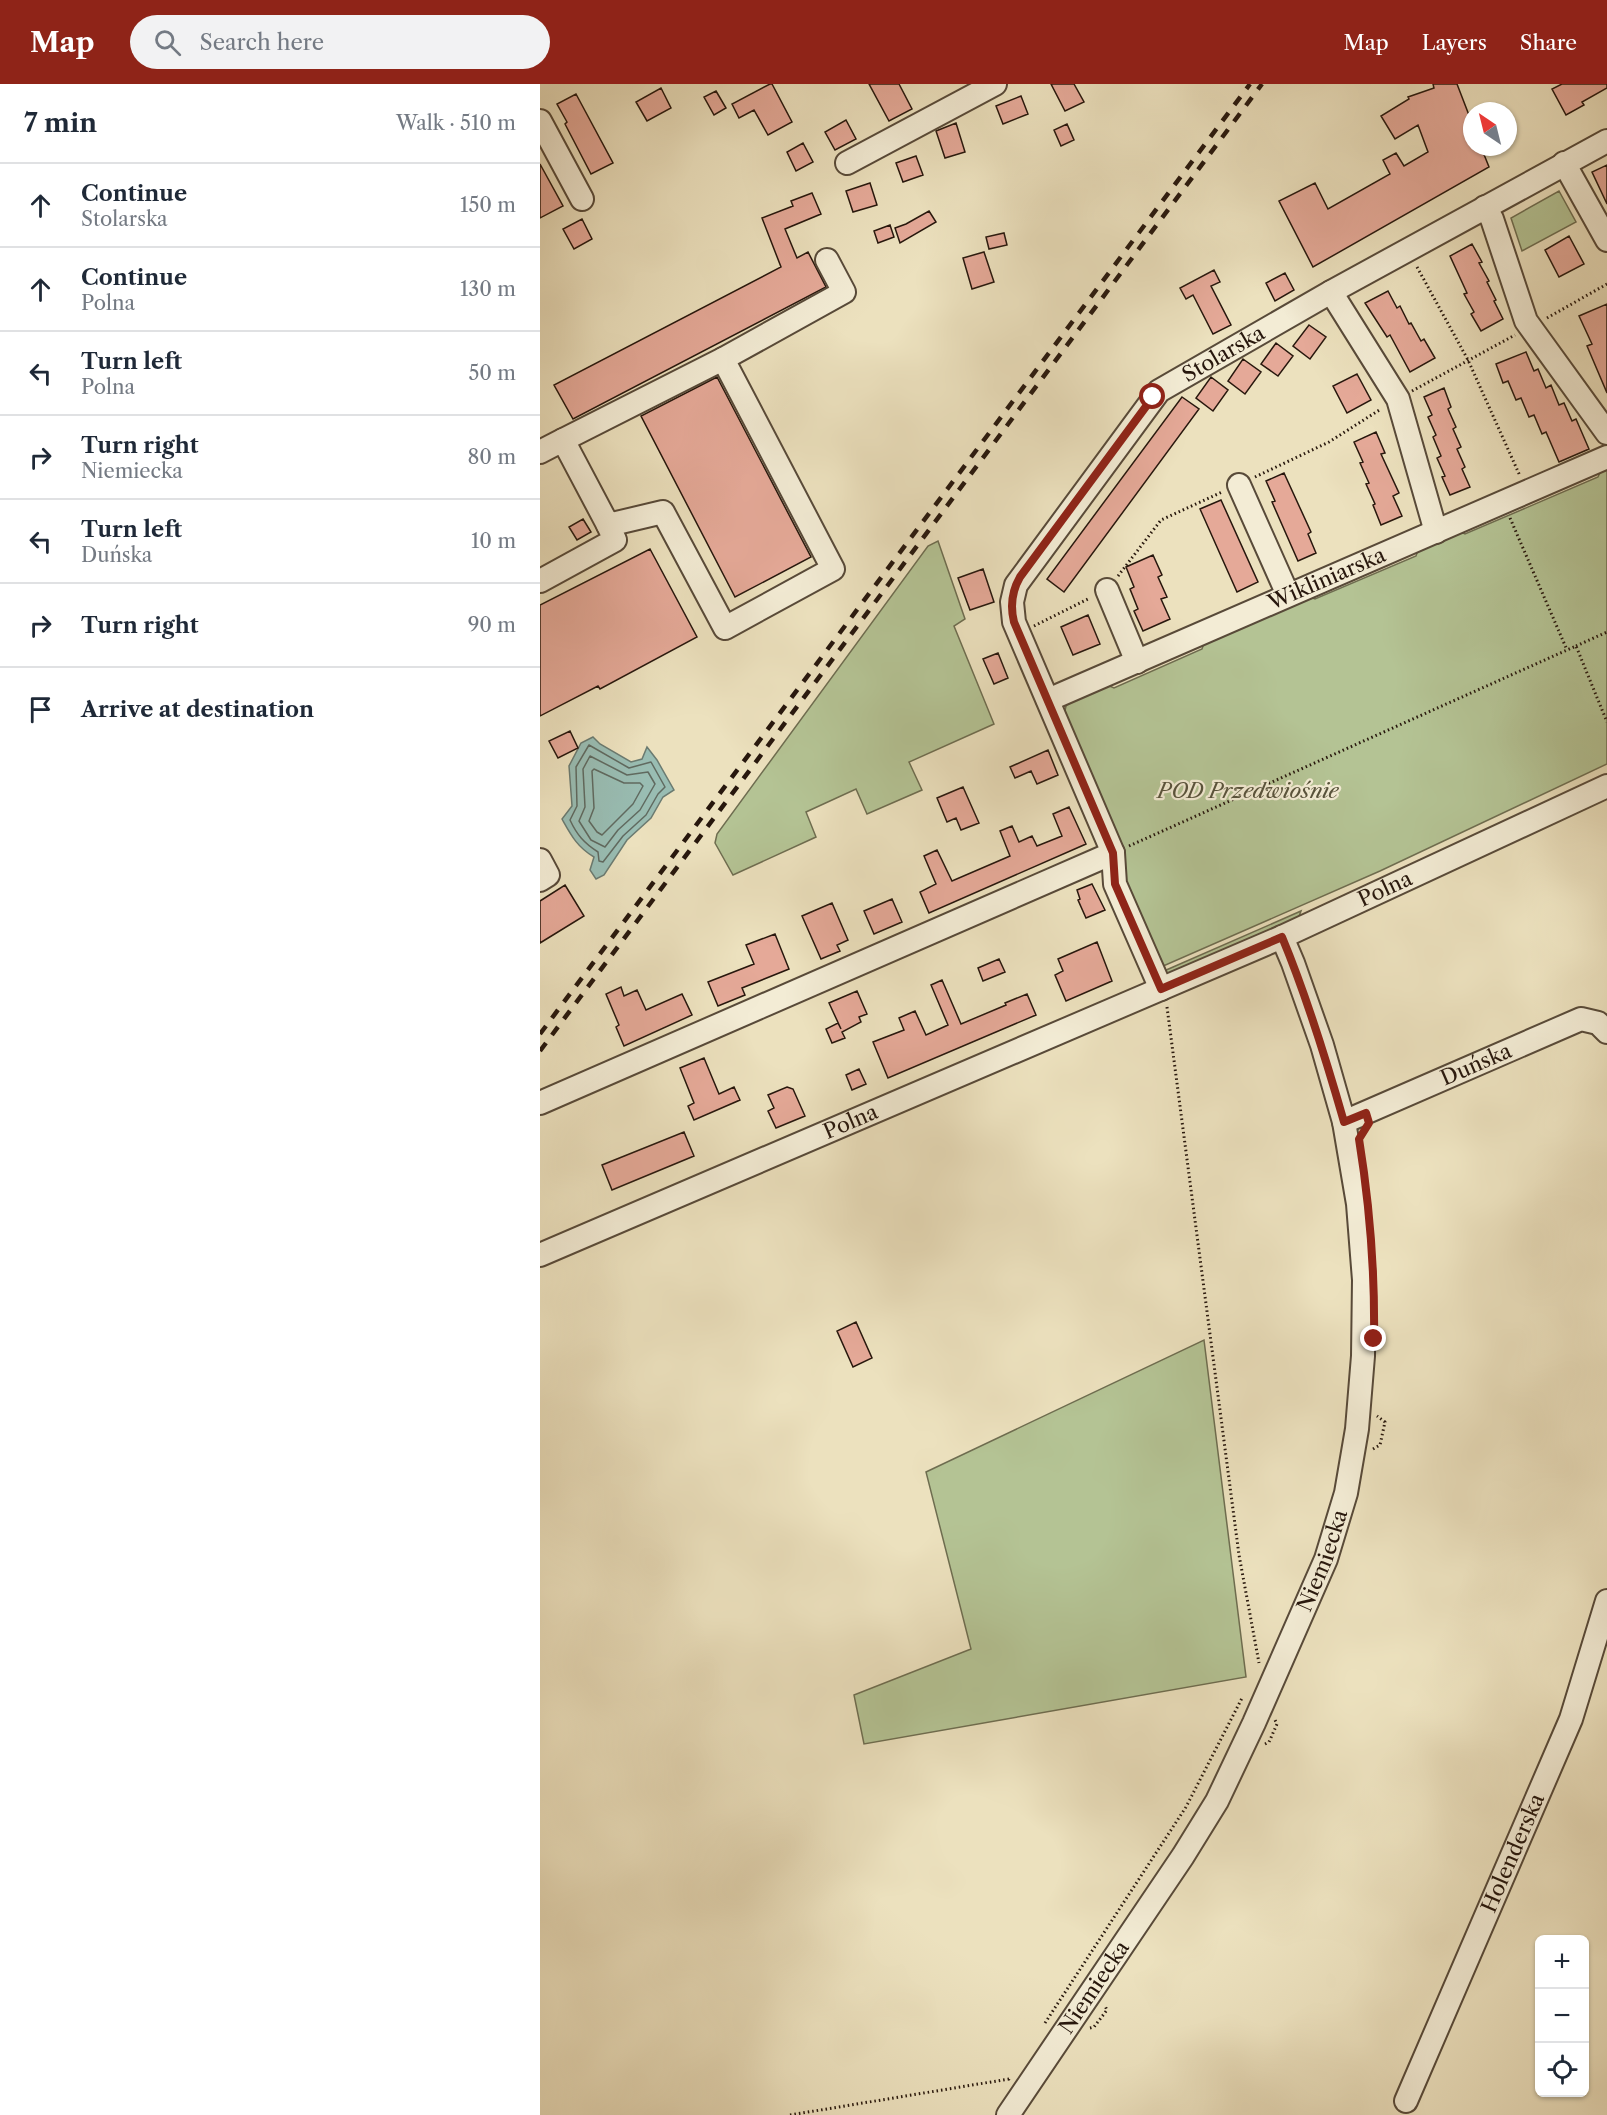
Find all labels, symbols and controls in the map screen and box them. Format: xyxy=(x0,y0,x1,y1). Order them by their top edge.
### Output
search box xyxy=(130,15,550,69)
text: Map xyxy=(30,25,94,59)
icon: search xyxy=(151,26,184,59)
text: Search here xyxy=(199,29,324,56)
text: Map xyxy=(1344,30,1389,55)
text: Layers xyxy=(1422,30,1487,55)
text: Share xyxy=(1520,30,1577,55)
north arrow xyxy=(1463,102,1517,156)
text: 7 min xyxy=(24,107,97,139)
text: Walk · 510 m xyxy=(396,111,516,135)
text: Continue xyxy=(81,180,187,207)
icon: ahead xyxy=(24,189,57,222)
text: 150 m xyxy=(460,193,516,217)
text: Stolarska xyxy=(81,207,168,231)
text: Continue xyxy=(81,264,187,291)
icon: ahead xyxy=(24,273,57,306)
text: 130 m xyxy=(460,277,516,301)
text: Polna xyxy=(81,291,135,315)
street label: Stolarska xyxy=(1178,319,1270,387)
text: Turn left xyxy=(81,348,182,375)
icon: left xyxy=(24,357,57,390)
text: 50 m xyxy=(469,361,516,385)
text: Polna xyxy=(81,375,135,399)
route start xyxy=(1139,383,1165,409)
text: Turn right xyxy=(81,432,199,459)
icon: right xyxy=(24,441,57,474)
text: 80 m xyxy=(468,445,516,469)
text: Niemiecka xyxy=(81,459,183,483)
text: Turn left xyxy=(81,516,182,543)
icon: left xyxy=(24,525,57,558)
text: 10 m xyxy=(471,529,516,553)
street label: Wikliniarska xyxy=(1263,541,1390,615)
text: Duńska xyxy=(81,543,152,567)
icon: right xyxy=(24,609,57,642)
text: Turn right xyxy=(81,612,199,639)
text: 90 m xyxy=(468,613,516,637)
icon: arrive xyxy=(24,693,57,726)
text: Arrive at destination xyxy=(81,696,314,723)
park label: POD Przedwiośnie xyxy=(1155,778,1340,803)
street label: Polna xyxy=(1354,865,1417,912)
street label: Duńska xyxy=(1437,1037,1516,1091)
street label: Polna xyxy=(819,1098,882,1144)
route end xyxy=(1360,1325,1386,1351)
street label: Niemiecka xyxy=(1292,1506,1352,1615)
street label: Holenderska xyxy=(1476,1789,1550,1916)
street label: Niemiecka xyxy=(1054,1935,1135,2038)
map controls xyxy=(1535,1935,1589,2097)
button: + xyxy=(1535,1935,1589,1989)
button: − xyxy=(1535,1989,1589,2043)
button: locate xyxy=(1535,2043,1589,2097)

